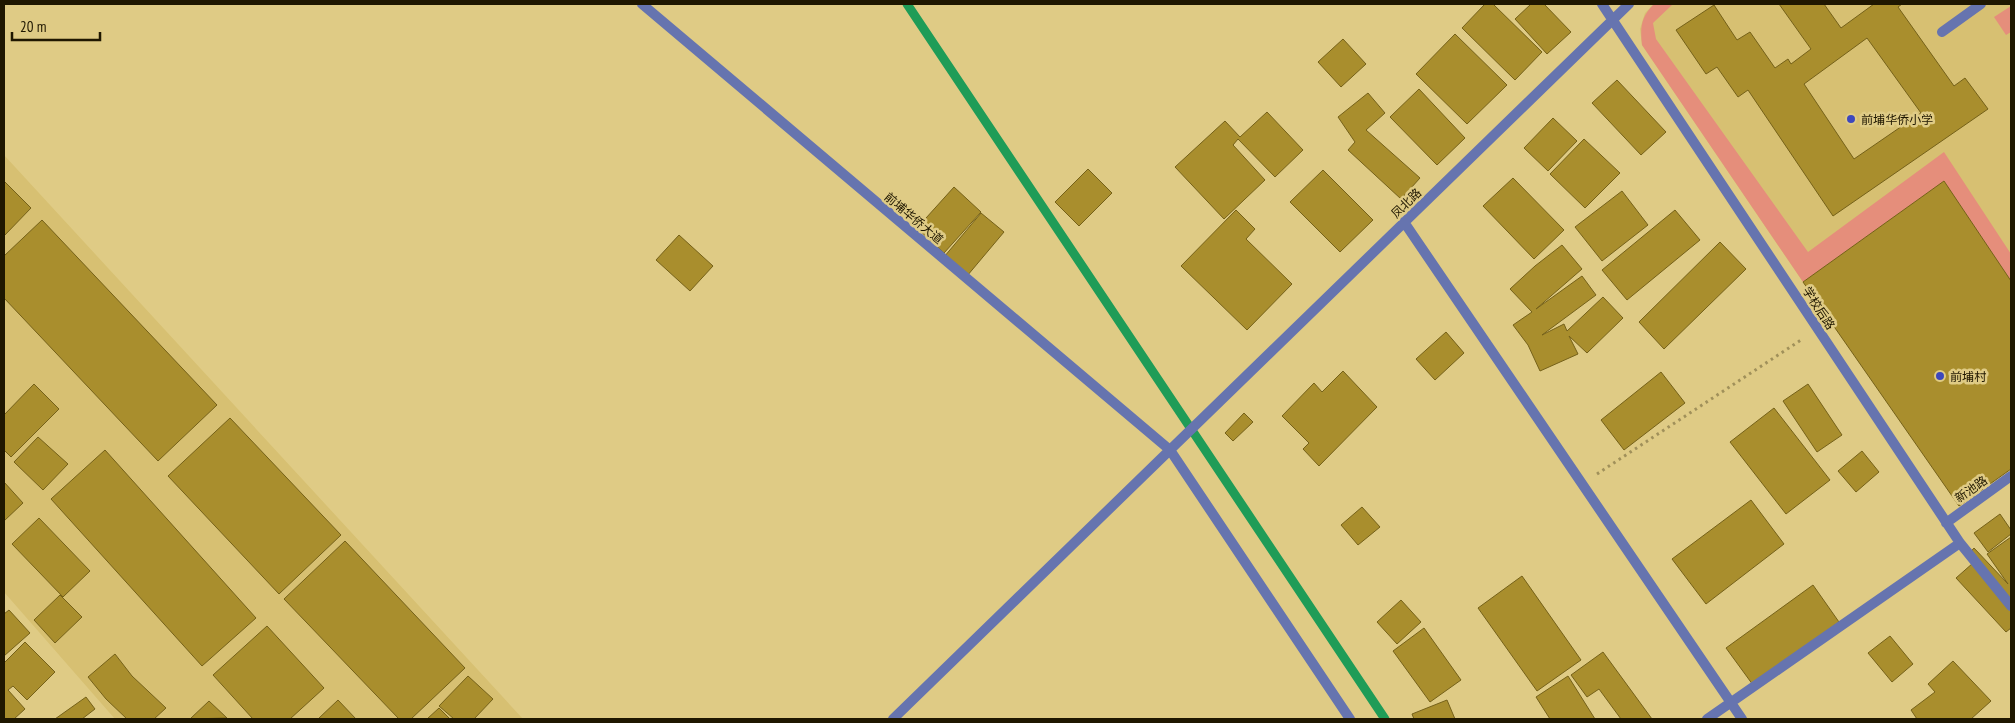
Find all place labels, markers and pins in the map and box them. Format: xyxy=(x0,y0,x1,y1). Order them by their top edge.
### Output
place label: 前埔华侨小学 xyxy=(1861,112,1933,127)
marker: 前埔华侨小学 xyxy=(1845,113,1857,125)
place label: 前埔村 xyxy=(1950,369,1987,384)
marker: 前埔村 xyxy=(1934,370,1946,382)

